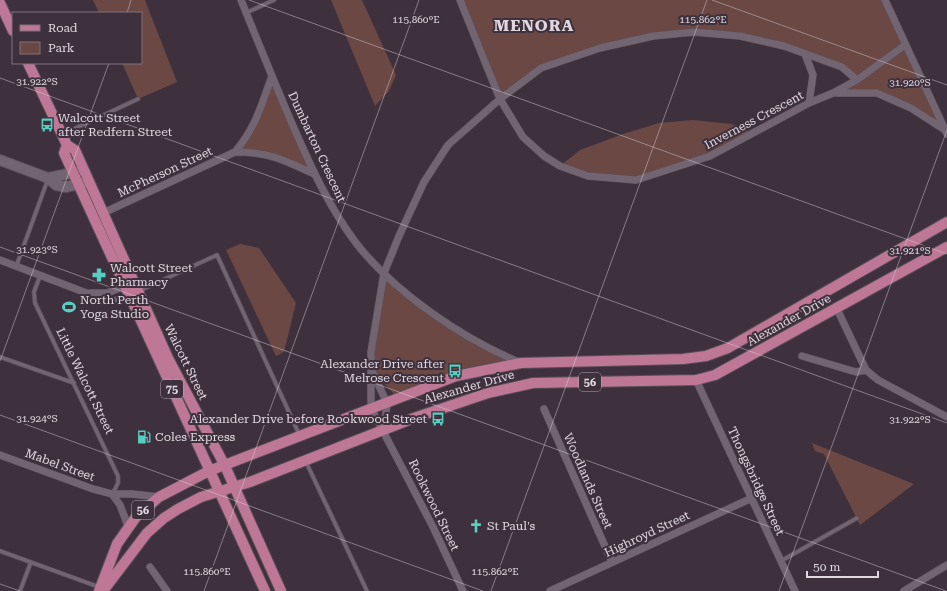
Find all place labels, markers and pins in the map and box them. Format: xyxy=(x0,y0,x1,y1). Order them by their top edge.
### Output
place label: Walcott Street after Redfern Street xyxy=(58,111,173,139)
bus stop icon: Walcott Street after Redfern Street xyxy=(39,117,55,133)
place label: Walcott Street Pharmacy xyxy=(110,261,193,289)
pharmacy icon: Walcott Street Pharmacy xyxy=(91,267,107,283)
place label: North Perth Yoga Studio xyxy=(80,293,149,321)
sports icon: North Perth Yoga Studio xyxy=(61,299,77,315)
place label: Alexander Drive after Melrose Crescent xyxy=(320,357,445,385)
bus stop icon: Alexander Drive after Melrose Crescent xyxy=(447,363,463,379)
bus stop icon: Alexander Drive before Rookwood Street xyxy=(430,411,446,427)
place label: Alexander Drive before Rookwood Street xyxy=(190,412,428,426)
fuel station icon: Coles Express xyxy=(136,429,152,445)
place label: Coles Express xyxy=(155,430,236,444)
church icon: St Paul's xyxy=(468,518,484,534)
place label: St Paul's xyxy=(487,519,536,533)

